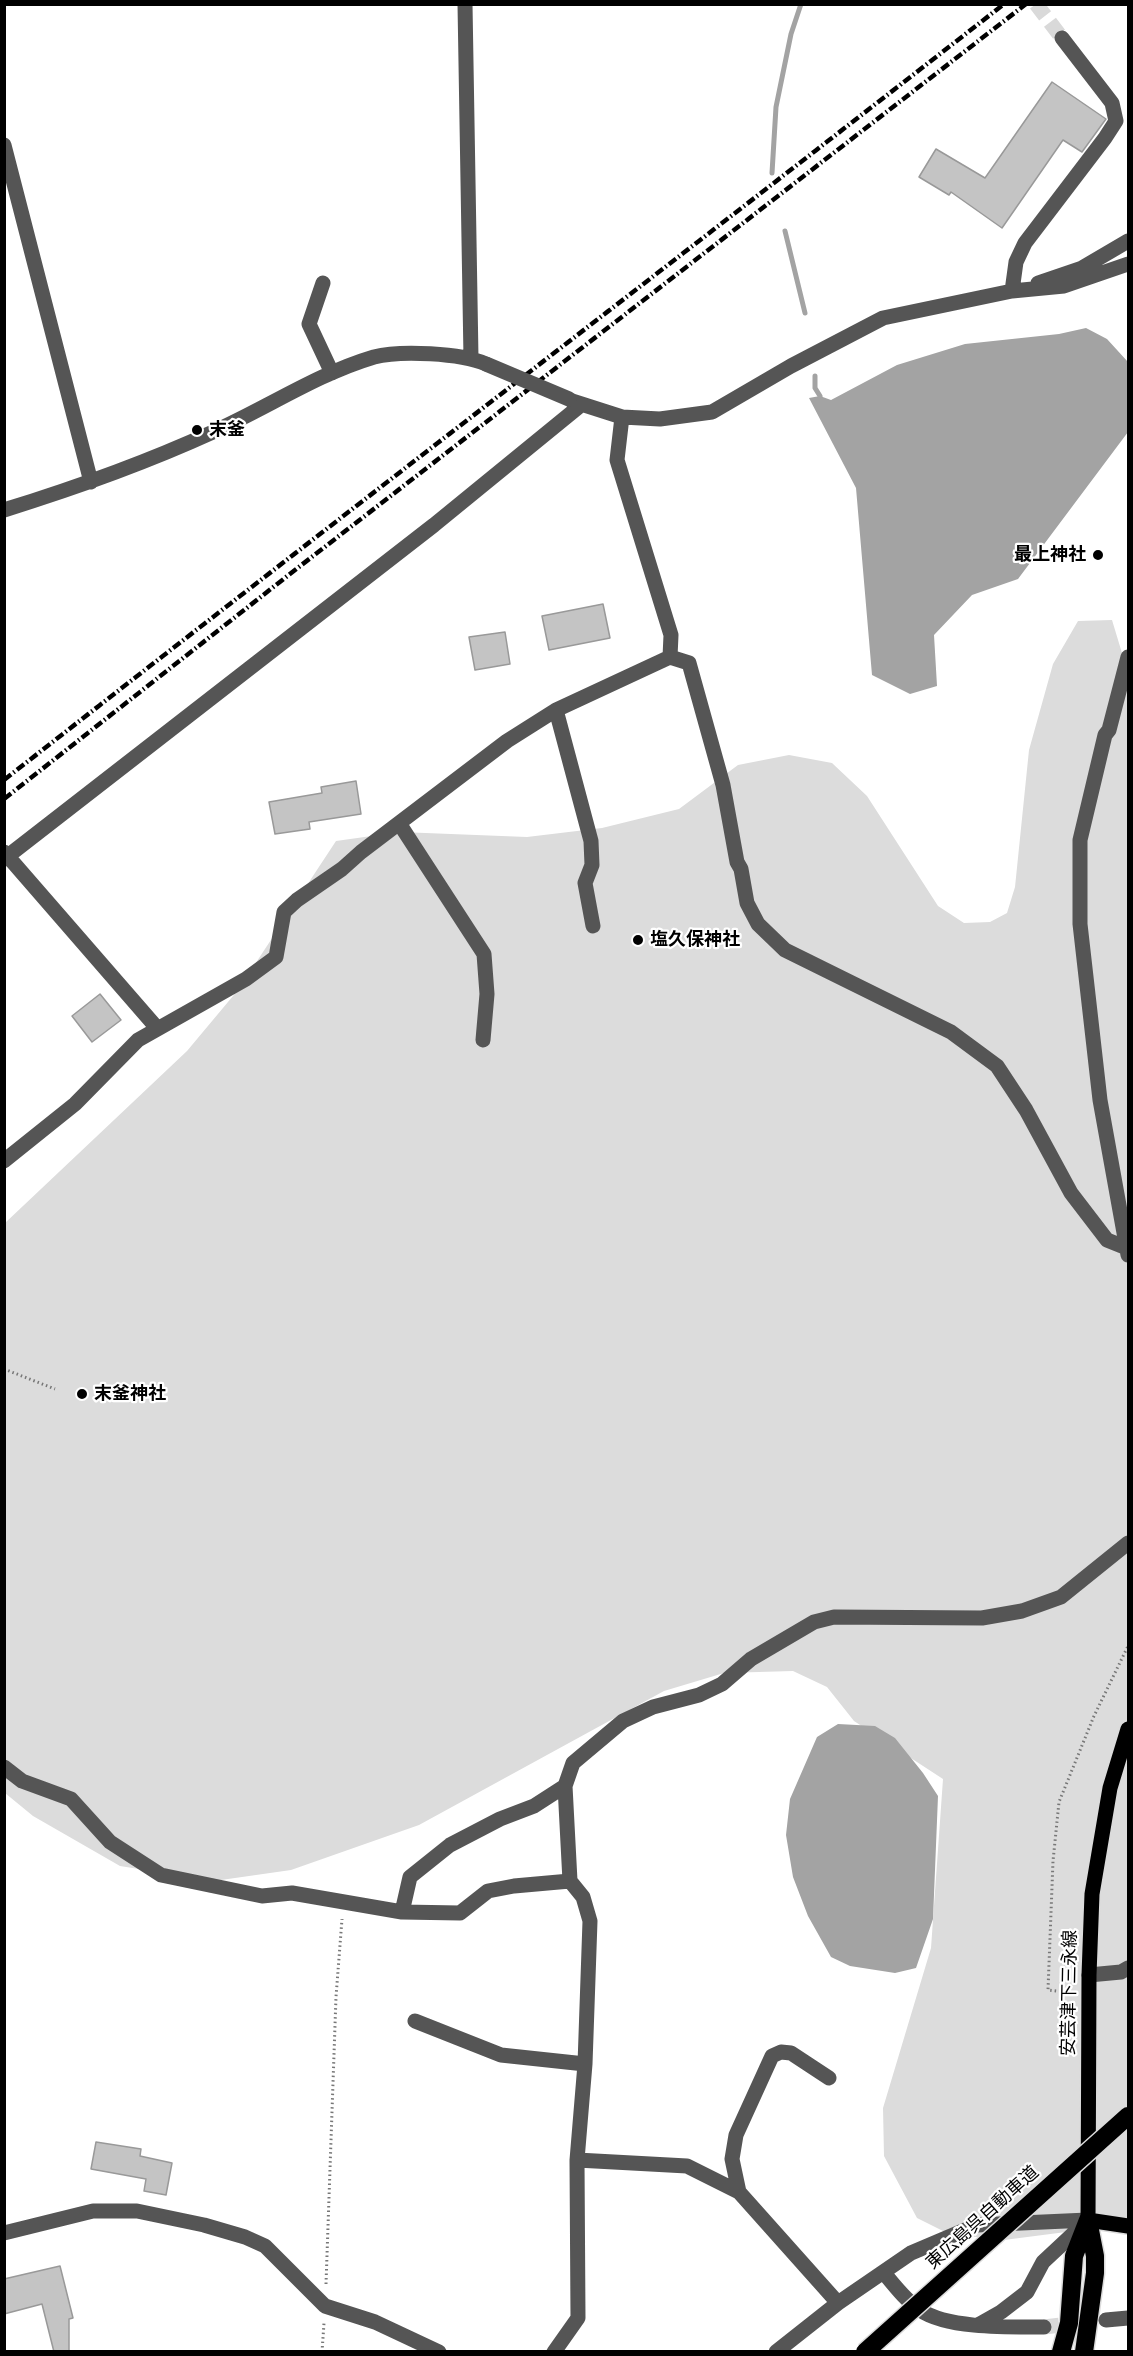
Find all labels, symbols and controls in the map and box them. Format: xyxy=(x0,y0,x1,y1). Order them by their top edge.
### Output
place label: 末釜 xyxy=(209,419,245,441)
marker: 末釜 xyxy=(190,423,204,437)
place label: 最上神社 xyxy=(1014,544,1086,566)
marker: 最上神社 xyxy=(1091,548,1105,562)
place label: 塩久保神社 xyxy=(650,929,740,951)
marker: 塩久保神社 xyxy=(631,933,645,947)
place label: 末釜神社 xyxy=(94,1383,166,1405)
marker: 末釜神社 xyxy=(75,1387,89,1401)
street label: 安芸津下三永線 xyxy=(1058,1930,1082,2056)
street label: 東広島呉自動車道 xyxy=(922,2162,1044,2274)

